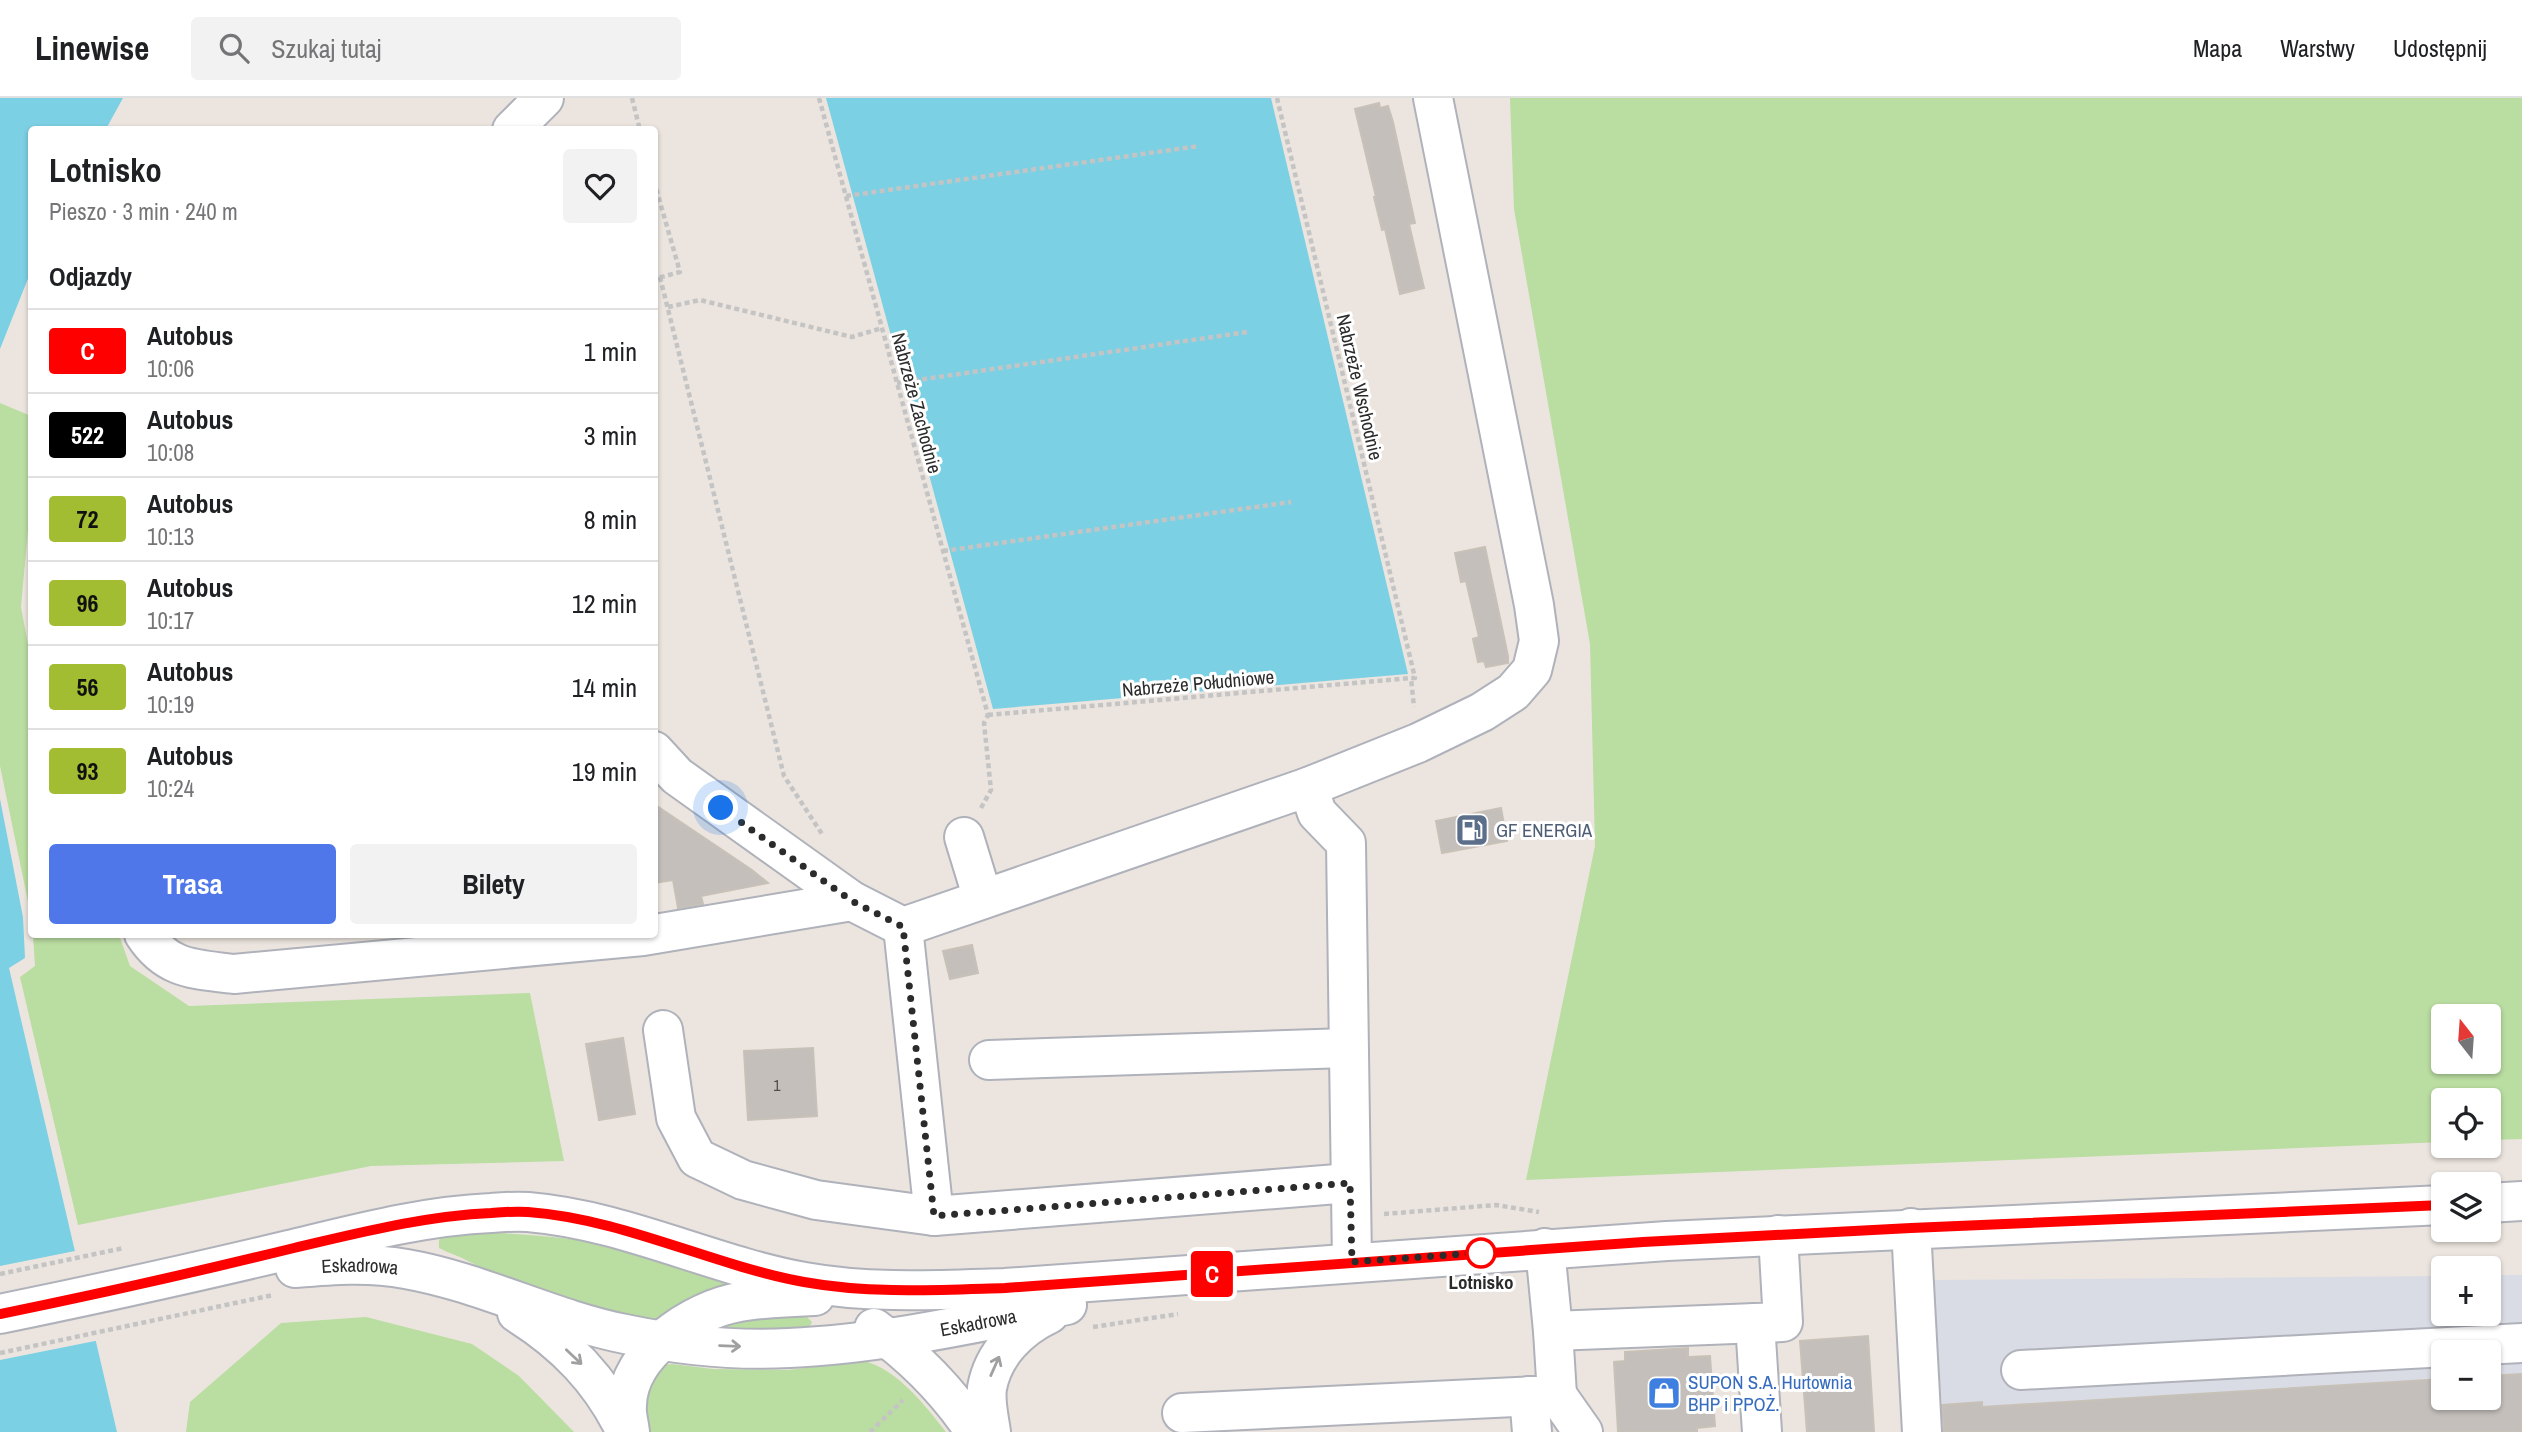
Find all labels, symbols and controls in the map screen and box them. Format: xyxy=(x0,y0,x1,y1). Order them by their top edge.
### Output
search box xyxy=(191,17,681,80)
text: Linewise xyxy=(35,26,149,70)
icon: search xyxy=(215,29,253,67)
text: Szukaj tutaj xyxy=(271,31,382,66)
text: Mapa xyxy=(2193,32,2242,64)
text: Warstwy xyxy=(2280,32,2355,64)
text: Udostępnij xyxy=(2393,32,2487,64)
text: Lotnisko xyxy=(49,148,162,192)
button: heart xyxy=(563,149,637,223)
text: Pieszo · 3 min · 240 m xyxy=(49,196,238,227)
text: Odjazdy xyxy=(49,259,132,294)
street label: Nabrzeże Wschodnie xyxy=(1331,312,1389,462)
text: Autobus xyxy=(147,318,233,353)
street label: Nabrzeże Zachodnie xyxy=(886,330,948,476)
text: 1 min xyxy=(584,334,637,369)
text: C xyxy=(80,335,95,367)
text: 10:06 xyxy=(147,353,194,384)
text: Autobus xyxy=(147,402,233,437)
text: 3 min xyxy=(584,418,637,453)
text: 522 xyxy=(71,419,104,451)
text: 10:08 xyxy=(147,437,194,468)
text: Autobus xyxy=(147,486,233,521)
text: 8 min xyxy=(584,502,637,537)
text: 72 xyxy=(77,503,98,535)
text: 10:13 xyxy=(147,521,194,552)
text: Autobus xyxy=(147,570,233,605)
text: 12 min xyxy=(572,586,637,621)
text: 96 xyxy=(77,587,98,619)
text: 10:17 xyxy=(147,605,194,636)
text: Autobus xyxy=(147,654,233,689)
street label: Nabrzeże Południowe xyxy=(1121,663,1275,703)
text: 14 min xyxy=(572,670,637,705)
text: 56 xyxy=(77,671,98,703)
text: 10:19 xyxy=(147,689,194,720)
text: Autobus xyxy=(147,738,233,773)
text: 19 min xyxy=(572,754,637,789)
text: 93 xyxy=(77,755,98,787)
text: 10:24 xyxy=(147,773,194,804)
your location xyxy=(703,790,738,825)
fuel station icon: GF ENERGIA xyxy=(1453,811,1491,849)
place label: GF ENERGIA xyxy=(1496,817,1593,843)
button: Trasa xyxy=(49,844,336,924)
button: Bilety xyxy=(350,844,637,924)
north arrow xyxy=(2431,1004,2501,1074)
map controls xyxy=(2431,1004,2501,1410)
house number: 1 xyxy=(773,1074,781,1096)
button: locate xyxy=(2431,1088,2501,1158)
button: layers xyxy=(2431,1172,2501,1242)
marker: Lotnisko xyxy=(1466,1238,1496,1268)
line badge: C xyxy=(1189,1251,1235,1297)
street label: Eskadrowa xyxy=(321,1252,400,1281)
button: + xyxy=(2431,1256,2501,1326)
text: C xyxy=(1205,1258,1219,1290)
place label: Lotnisko xyxy=(1449,1269,1513,1295)
street label: Eskadrowa xyxy=(938,1302,1019,1342)
one-way arrow xyxy=(719,1340,742,1353)
button: − xyxy=(2431,1340,2501,1410)
one-way arrow xyxy=(566,1349,583,1366)
one-way arrow xyxy=(989,1356,1002,1377)
place label: SUPON S.A. Hurtownia BHP i PPOŻ. xyxy=(1688,1369,1853,1417)
shop icon: SUPON S.A. Hurtownia BHP i PPOŻ. xyxy=(1645,1374,1683,1412)

